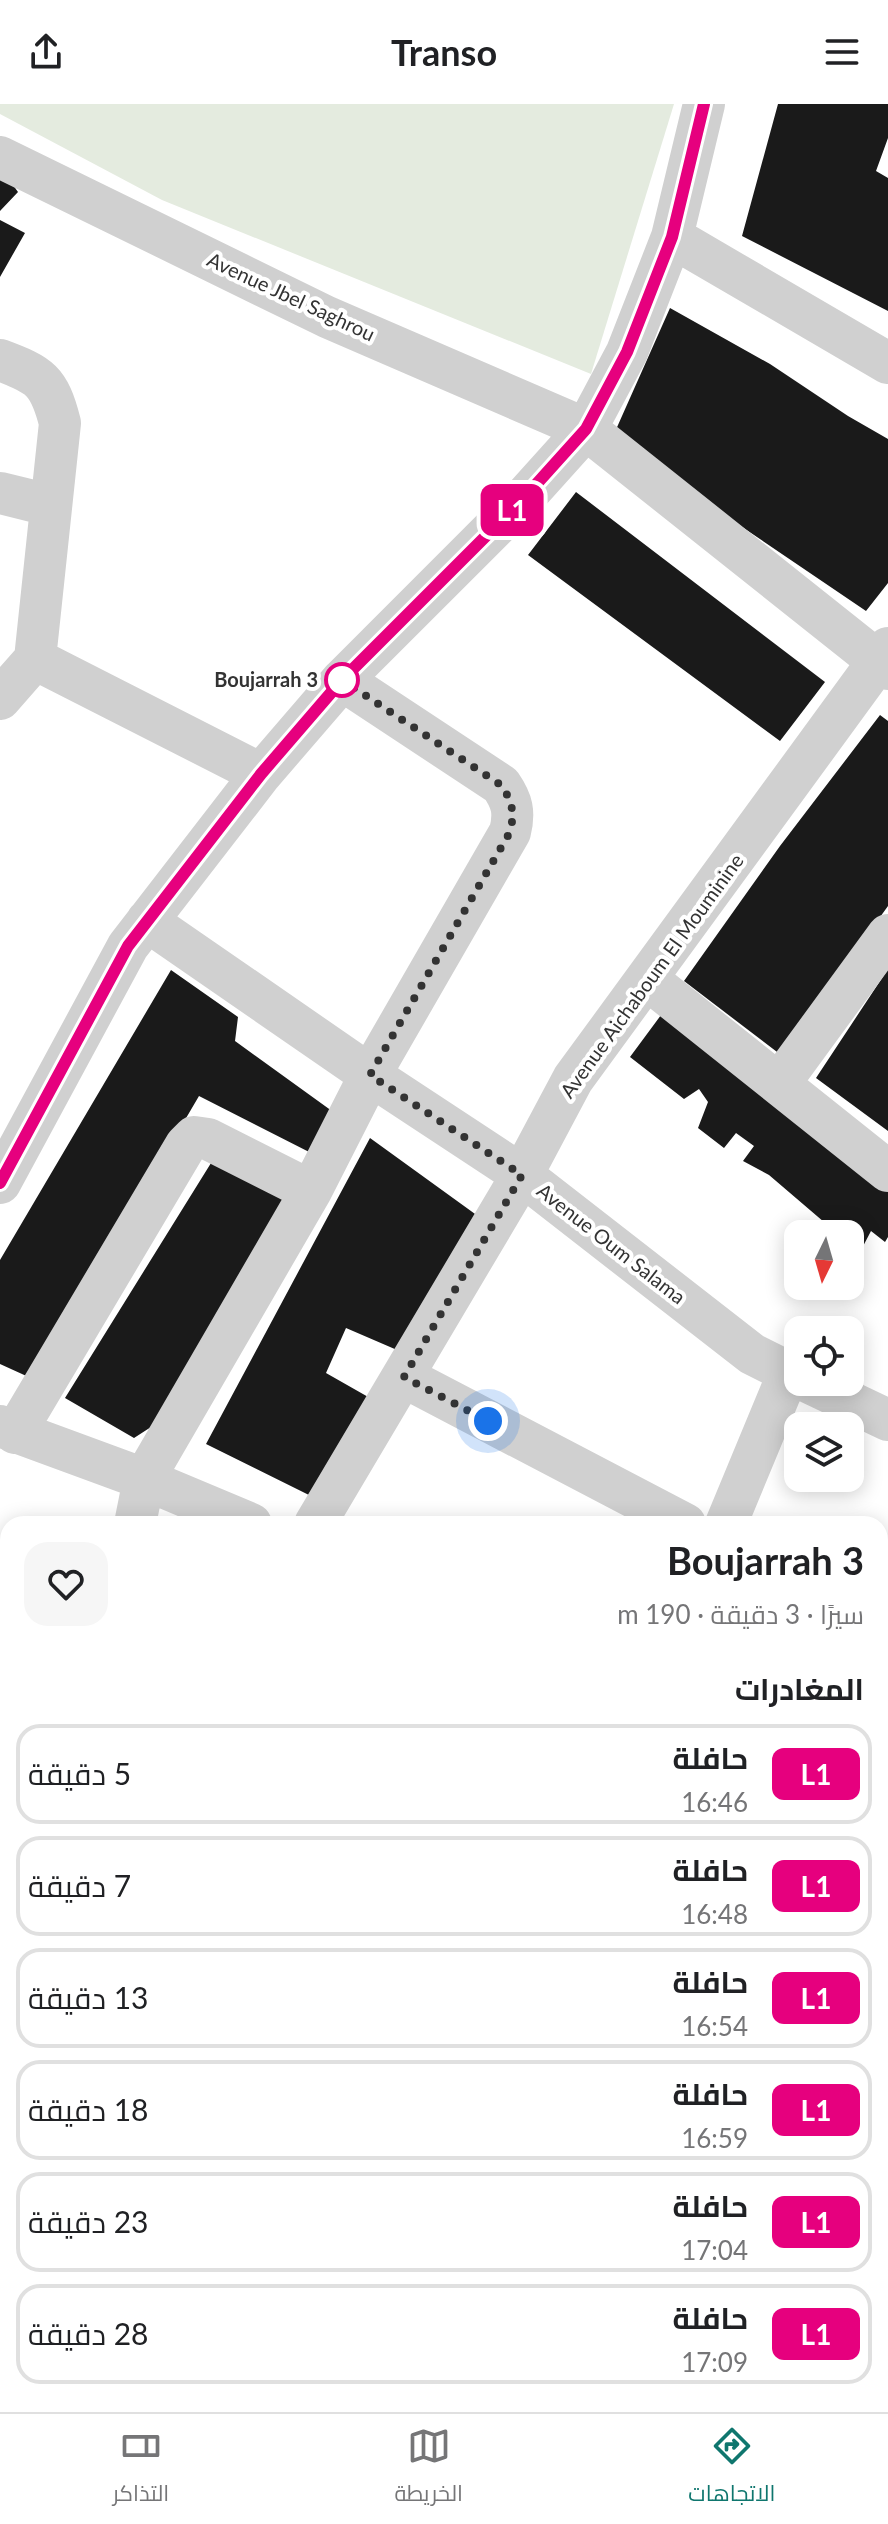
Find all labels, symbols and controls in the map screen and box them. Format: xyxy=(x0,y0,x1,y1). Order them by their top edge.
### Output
icon: share xyxy=(24,30,68,74)
text: Transo xyxy=(391,30,497,74)
icon: menu xyxy=(820,30,864,74)
street label: Avenue Jbel Saghrou xyxy=(204,247,379,345)
line badge: L1 xyxy=(476,484,548,536)
text: L1 xyxy=(497,493,527,527)
marker: Boujarrah 3 xyxy=(325,663,359,697)
place label: Boujarrah 3 xyxy=(214,667,318,691)
street label: Avenue Aichaboum El Mouminine xyxy=(555,849,748,1102)
street label: Avenue Oum Salama xyxy=(533,1178,691,1309)
north arrow xyxy=(784,1220,864,1300)
map controls xyxy=(784,1220,864,1492)
button: locate xyxy=(784,1316,864,1396)
your location xyxy=(468,1401,508,1441)
button: layers xyxy=(784,1412,864,1492)
text: Boujarrah 3 xyxy=(667,1537,864,1583)
button: heart xyxy=(24,1542,108,1626)
text: سيرًا · 3 دقيقة · 190 m xyxy=(617,1598,864,1630)
text: المغادرات xyxy=(735,1670,864,1706)
text: حافلة xyxy=(673,1739,748,1775)
text: 5 دقيقة xyxy=(28,1755,131,1791)
text: L1 xyxy=(801,1757,831,1791)
text: 16:46 xyxy=(681,1786,748,1818)
text: حافلة xyxy=(673,1851,748,1887)
text: 7 دقيقة xyxy=(28,1867,131,1903)
text: L1 xyxy=(801,1869,831,1903)
text: 16:48 xyxy=(681,1898,748,1930)
text: حافلة xyxy=(673,1963,748,1999)
text: 13 دقيقة xyxy=(28,1979,149,2015)
text: L1 xyxy=(801,1981,831,2015)
text: 16:54 xyxy=(681,2010,748,2042)
text: حافلة xyxy=(673,2075,748,2111)
text: 18 دقيقة xyxy=(28,2091,149,2127)
text: L1 xyxy=(801,2093,831,2127)
text: 16:59 xyxy=(681,2122,748,2154)
text: حافلة xyxy=(673,2187,748,2223)
text: 23 دقيقة xyxy=(28,2203,149,2239)
text: L1 xyxy=(801,2205,831,2239)
text: 17:04 xyxy=(681,2234,748,2266)
text: حافلة xyxy=(673,2299,748,2335)
text: 28 دقيقة xyxy=(28,2315,149,2351)
text: L1 xyxy=(801,2317,831,2351)
text: 17:09 xyxy=(681,2346,748,2378)
tab: التذاكر xyxy=(113,2424,169,2514)
tab: الخريطة xyxy=(394,2424,463,2514)
tab: الاتجاهات xyxy=(688,2424,775,2514)

